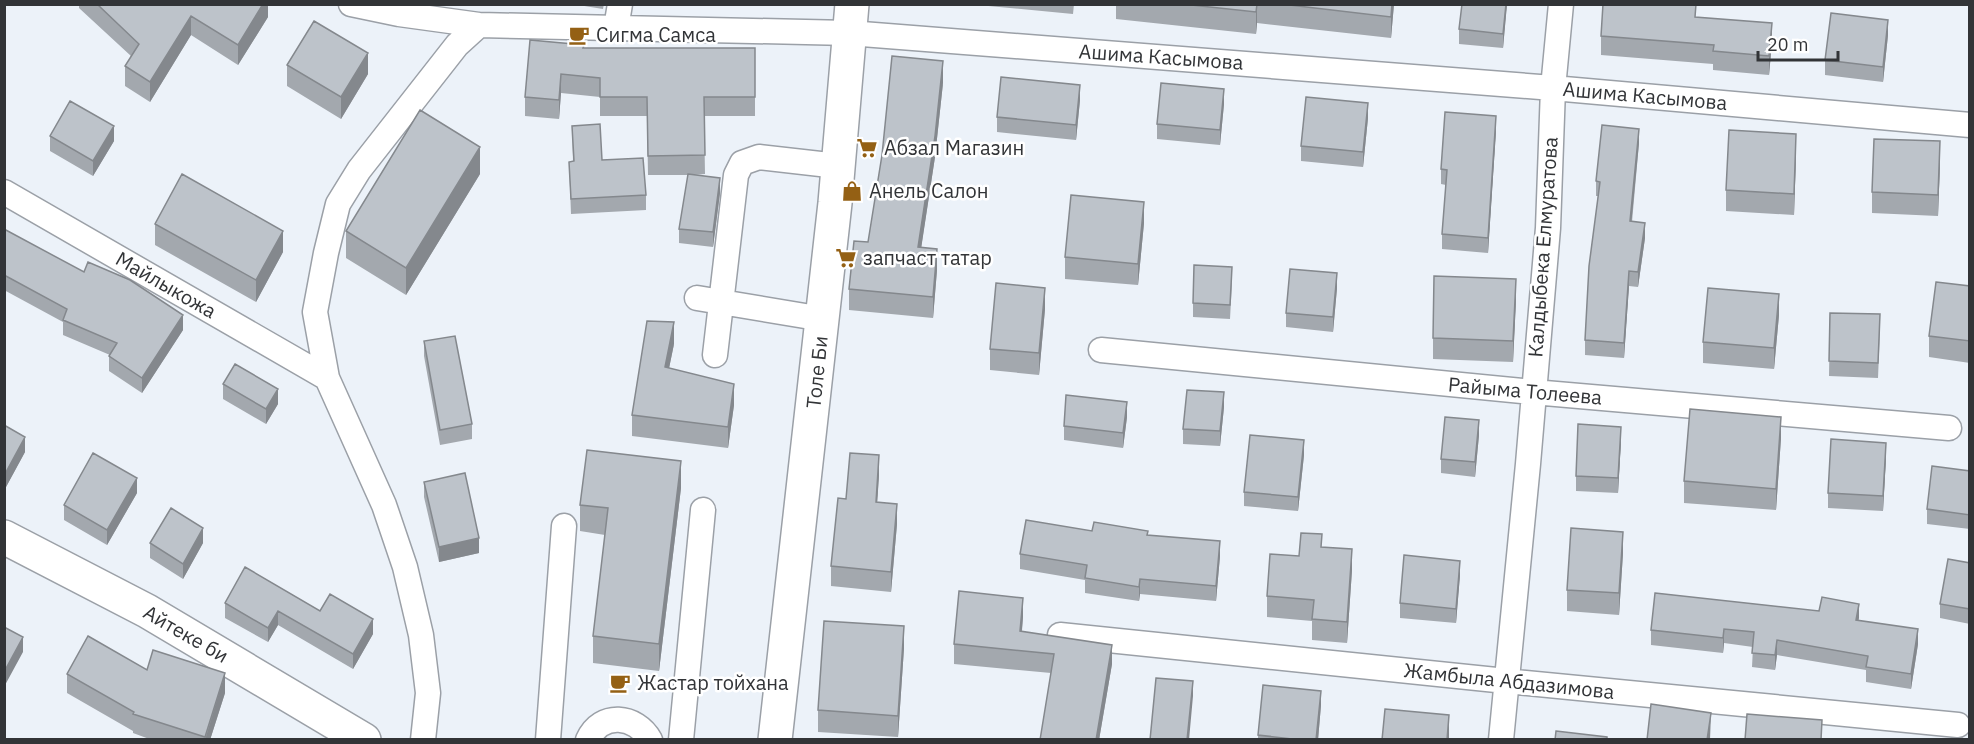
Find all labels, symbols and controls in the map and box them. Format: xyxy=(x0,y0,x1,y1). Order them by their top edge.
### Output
place label: Сигма Самса xyxy=(596,21,716,48)
cafe icon: Сигма Самса xyxy=(567,23,591,47)
scale bar xyxy=(1758,24,1838,62)
text: 20 m xyxy=(1767,33,1809,56)
street label: Ашима Касымова xyxy=(1078,37,1245,76)
street label: Ашима Касымова xyxy=(1562,75,1729,116)
place label: Абзал Магазин xyxy=(884,134,1024,161)
street label: Калдыбека Елмуратова xyxy=(1521,135,1564,358)
supermarket icon: Абзал Магазин xyxy=(855,136,879,160)
place label: Анель Салон xyxy=(869,177,989,204)
shop icon: Анель Салон xyxy=(840,179,864,203)
place label: запчаст татар xyxy=(863,244,992,271)
street label: Майлыкожа xyxy=(111,245,222,324)
supermarket icon: запчаст татар xyxy=(834,246,858,270)
street label: Толе Би xyxy=(799,334,834,410)
street label: Райыма Толеева xyxy=(1447,370,1603,411)
street label: Айтеке би xyxy=(139,598,234,669)
street label: Жамбыла Абдазимова xyxy=(1402,656,1616,705)
place label: Жастар тойхана xyxy=(637,669,789,696)
cafe icon: Жастар тойхана xyxy=(608,671,632,695)

